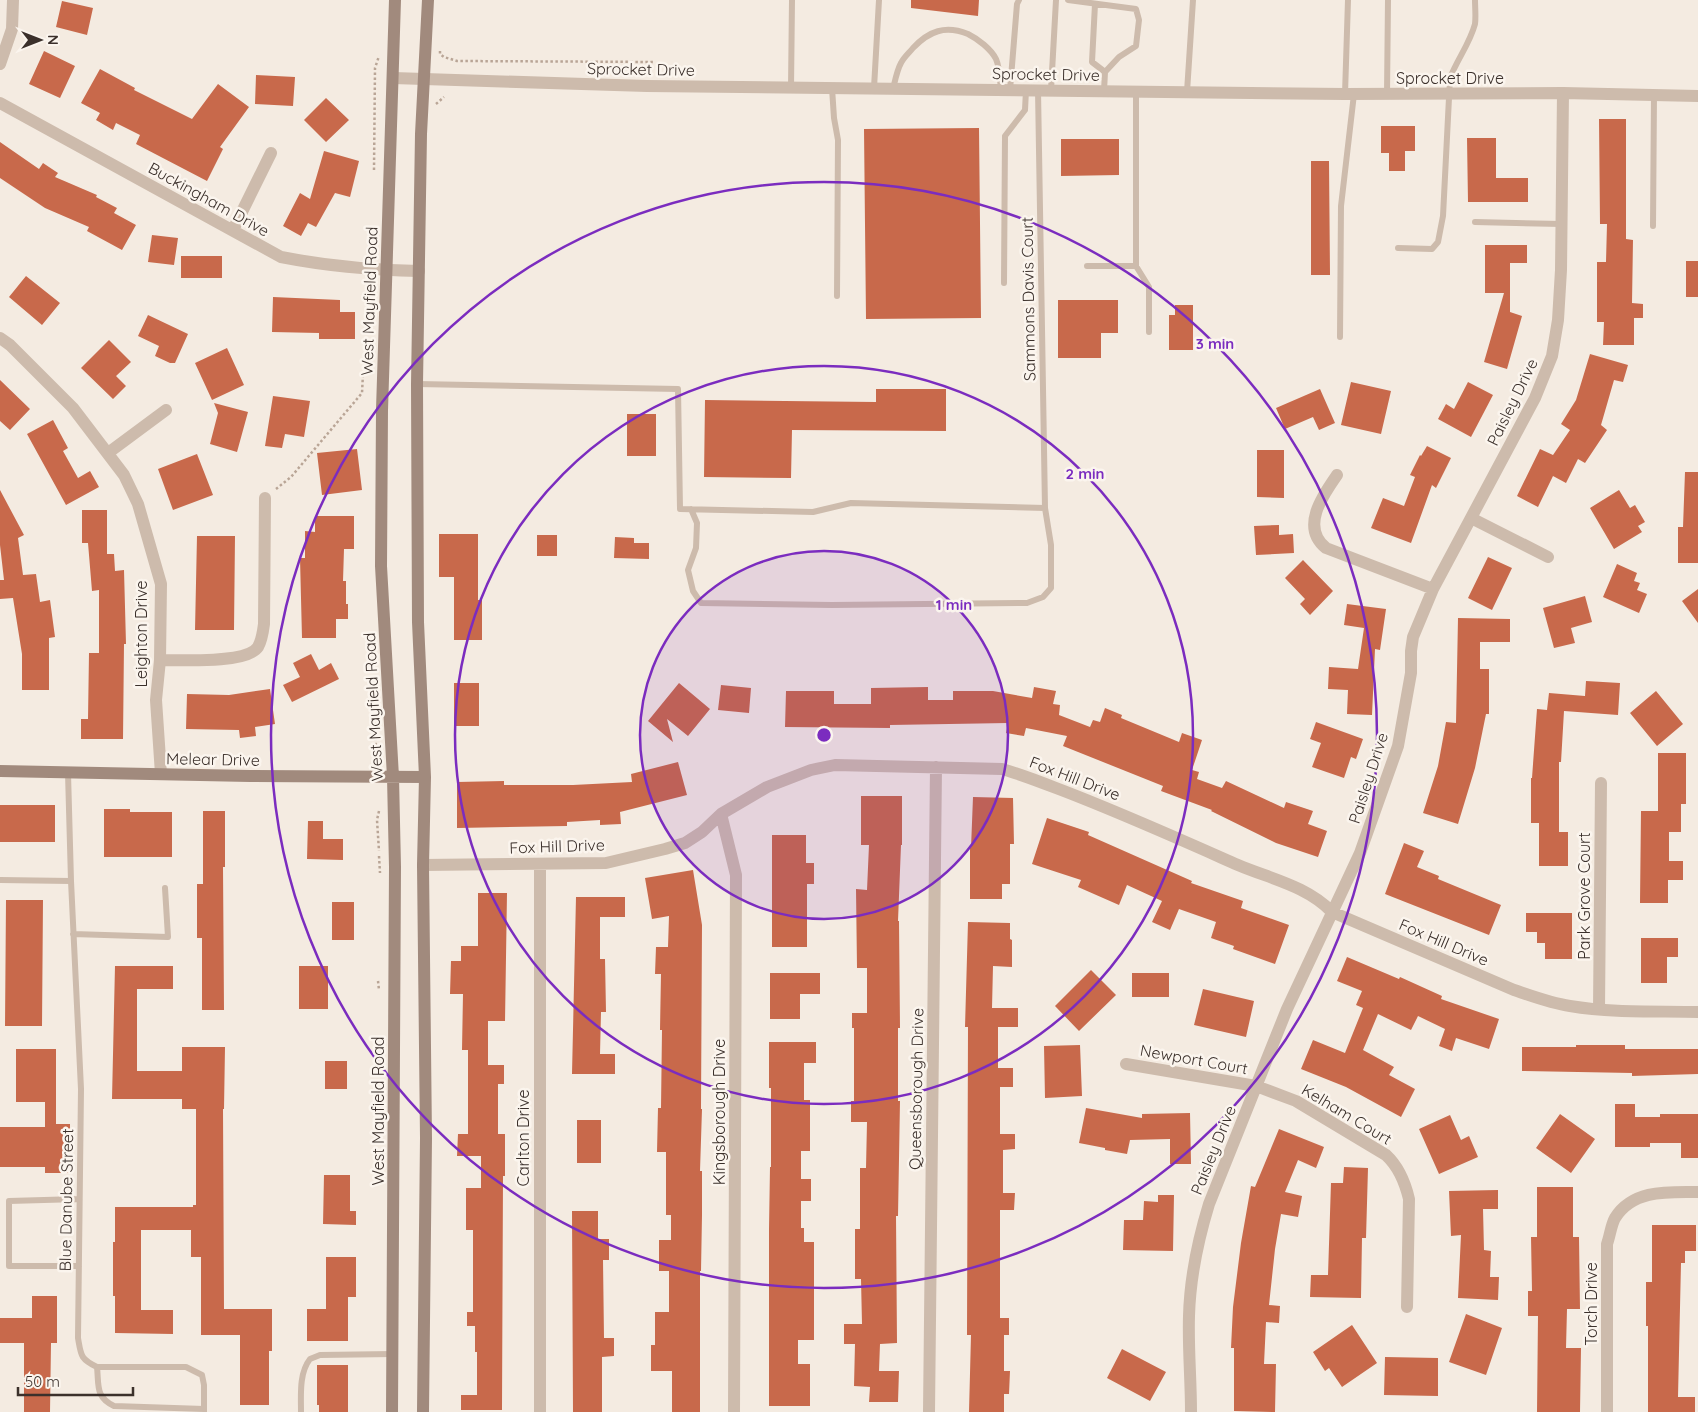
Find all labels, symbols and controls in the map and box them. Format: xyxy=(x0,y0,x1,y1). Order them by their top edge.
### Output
north arrow xyxy=(15,15,65,65)
text: N xyxy=(44,35,62,45)
street label: Sprocket Drive xyxy=(587,58,695,80)
street label: Sprocket Drive xyxy=(992,63,1100,85)
street label: Sprocket Drive xyxy=(1396,68,1504,88)
street label: Buckingham Drive xyxy=(145,157,273,241)
street label: Sammons Davis Court xyxy=(1017,217,1039,381)
street label: West Mayfield Road xyxy=(356,226,382,376)
text: 3 min xyxy=(1196,334,1234,353)
street label: Paisley Drive xyxy=(1482,355,1542,449)
text: 2 min xyxy=(1065,464,1105,483)
street label: Leighton Drive xyxy=(131,580,151,688)
text: 1 min xyxy=(936,595,972,614)
street label: West Mayfield Road xyxy=(359,632,387,782)
centre of rings xyxy=(815,726,833,744)
street label: Paisley Drive xyxy=(1344,730,1392,826)
street label: Melear Drive xyxy=(166,748,260,770)
street label: Fox Hill Drive xyxy=(1027,752,1123,804)
street label: Park Grove Court xyxy=(1574,832,1594,960)
street label: Fox Hill Drive xyxy=(509,834,605,858)
street label: Fox Hill Drive xyxy=(1396,914,1492,970)
street label: Queensborough Drive xyxy=(905,1008,927,1170)
street label: West Mayfield Road xyxy=(368,1036,388,1186)
street label: Kingsborough Drive xyxy=(709,1039,729,1185)
street label: Newport Court xyxy=(1139,1040,1249,1078)
street label: Kelham Court xyxy=(1298,1079,1396,1149)
street label: Carlton Drive xyxy=(513,1089,533,1187)
street label: Paisley Drive xyxy=(1186,1102,1240,1198)
street label: Blue Danube Street xyxy=(55,1128,77,1272)
street label: Torch Drive xyxy=(1581,1262,1601,1346)
scale bar xyxy=(18,1364,132,1396)
text: 50 m xyxy=(25,1372,60,1391)

